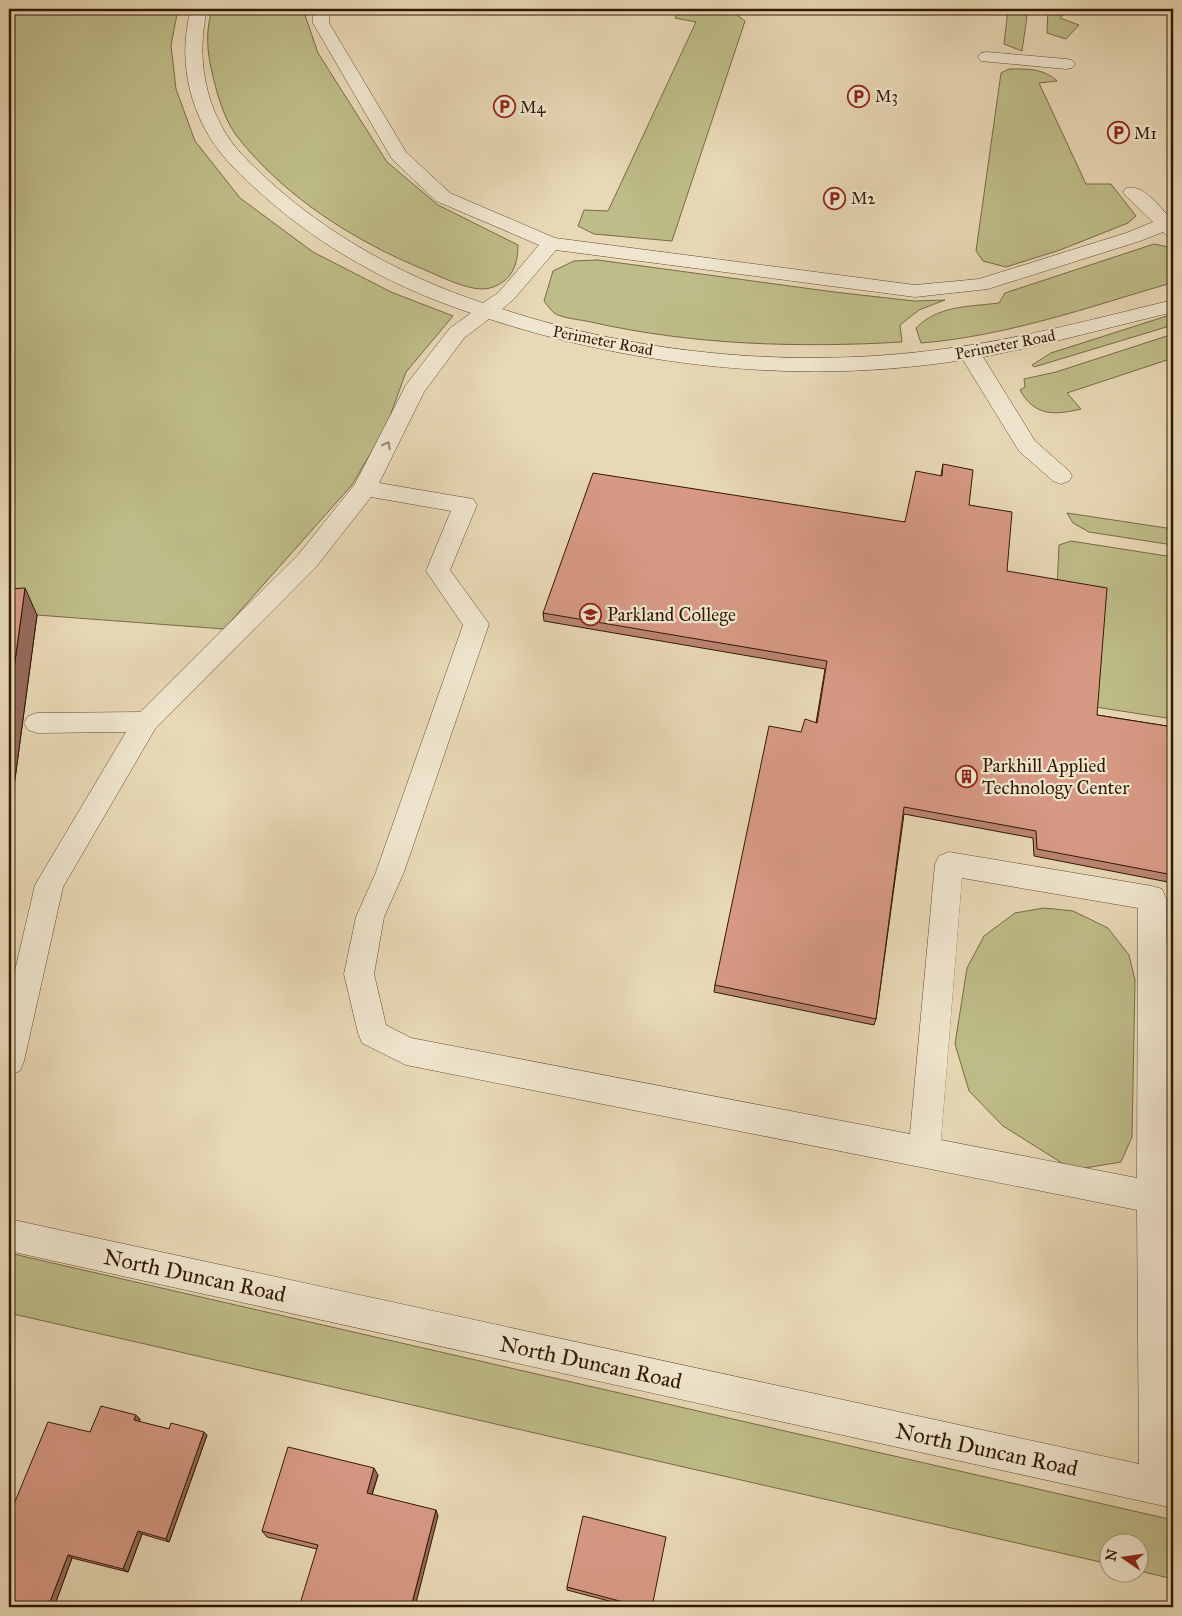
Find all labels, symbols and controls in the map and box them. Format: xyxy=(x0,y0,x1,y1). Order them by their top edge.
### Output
parking icon: M3 xyxy=(847,84,871,108)
place label: M3 xyxy=(875,87,898,106)
parking icon: M4 xyxy=(492,95,516,119)
place label: M4 xyxy=(520,98,546,117)
parking icon: M1 xyxy=(1106,121,1130,145)
place label: M1 xyxy=(1134,124,1157,143)
parking icon: M2 xyxy=(823,186,847,210)
place label: M2 xyxy=(851,189,875,208)
street label: Perimeter Road xyxy=(551,321,655,360)
street label: Perimeter Road xyxy=(953,325,1057,364)
one-way arrow xyxy=(381,441,391,450)
school or university icon: Parkland College xyxy=(579,602,603,626)
place label: Parkland College xyxy=(607,603,736,627)
place label: Parkhill Applied Technology Center xyxy=(982,754,1130,800)
building icon: Parkhill Applied Technology Center xyxy=(954,764,978,788)
street label: North Duncan Road xyxy=(101,1243,288,1308)
street label: North Duncan Road xyxy=(497,1330,684,1395)
street label: North Duncan Road xyxy=(893,1417,1080,1482)
north arrow xyxy=(1100,1534,1150,1584)
text: N xyxy=(1102,1547,1121,1563)

